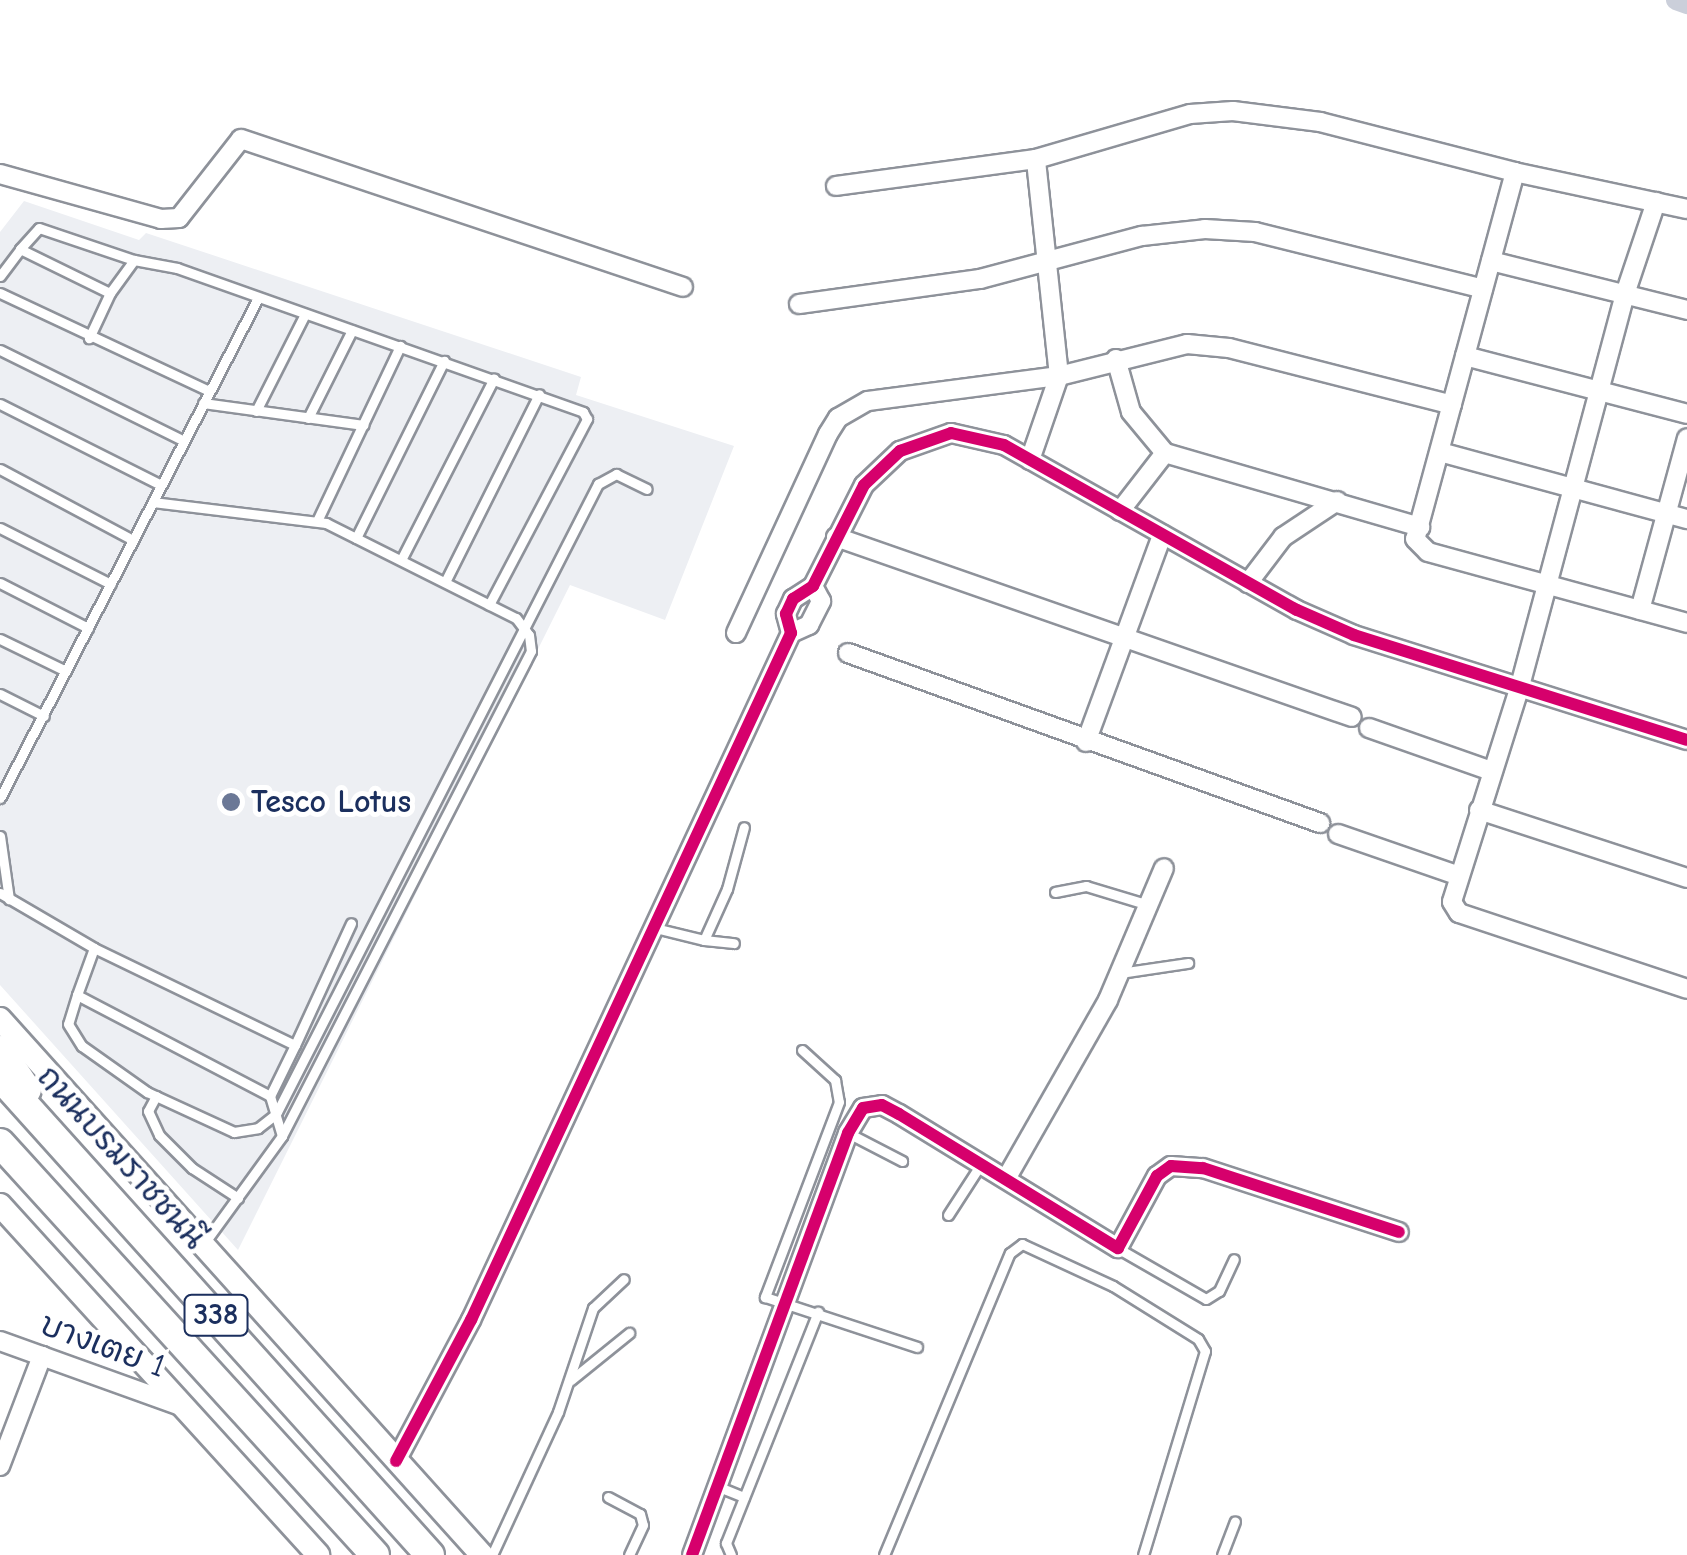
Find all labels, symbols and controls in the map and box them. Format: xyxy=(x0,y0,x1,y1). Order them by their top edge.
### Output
place label: Tesco Lotus xyxy=(251,783,411,821)
marker: Tesco Lotus xyxy=(220,791,242,813)
street label: ถนนบรมราชชนนี xyxy=(29,1058,213,1258)
road number: 338 xyxy=(184,1290,248,1340)
street label: บางเตย 1 xyxy=(35,1306,171,1386)

